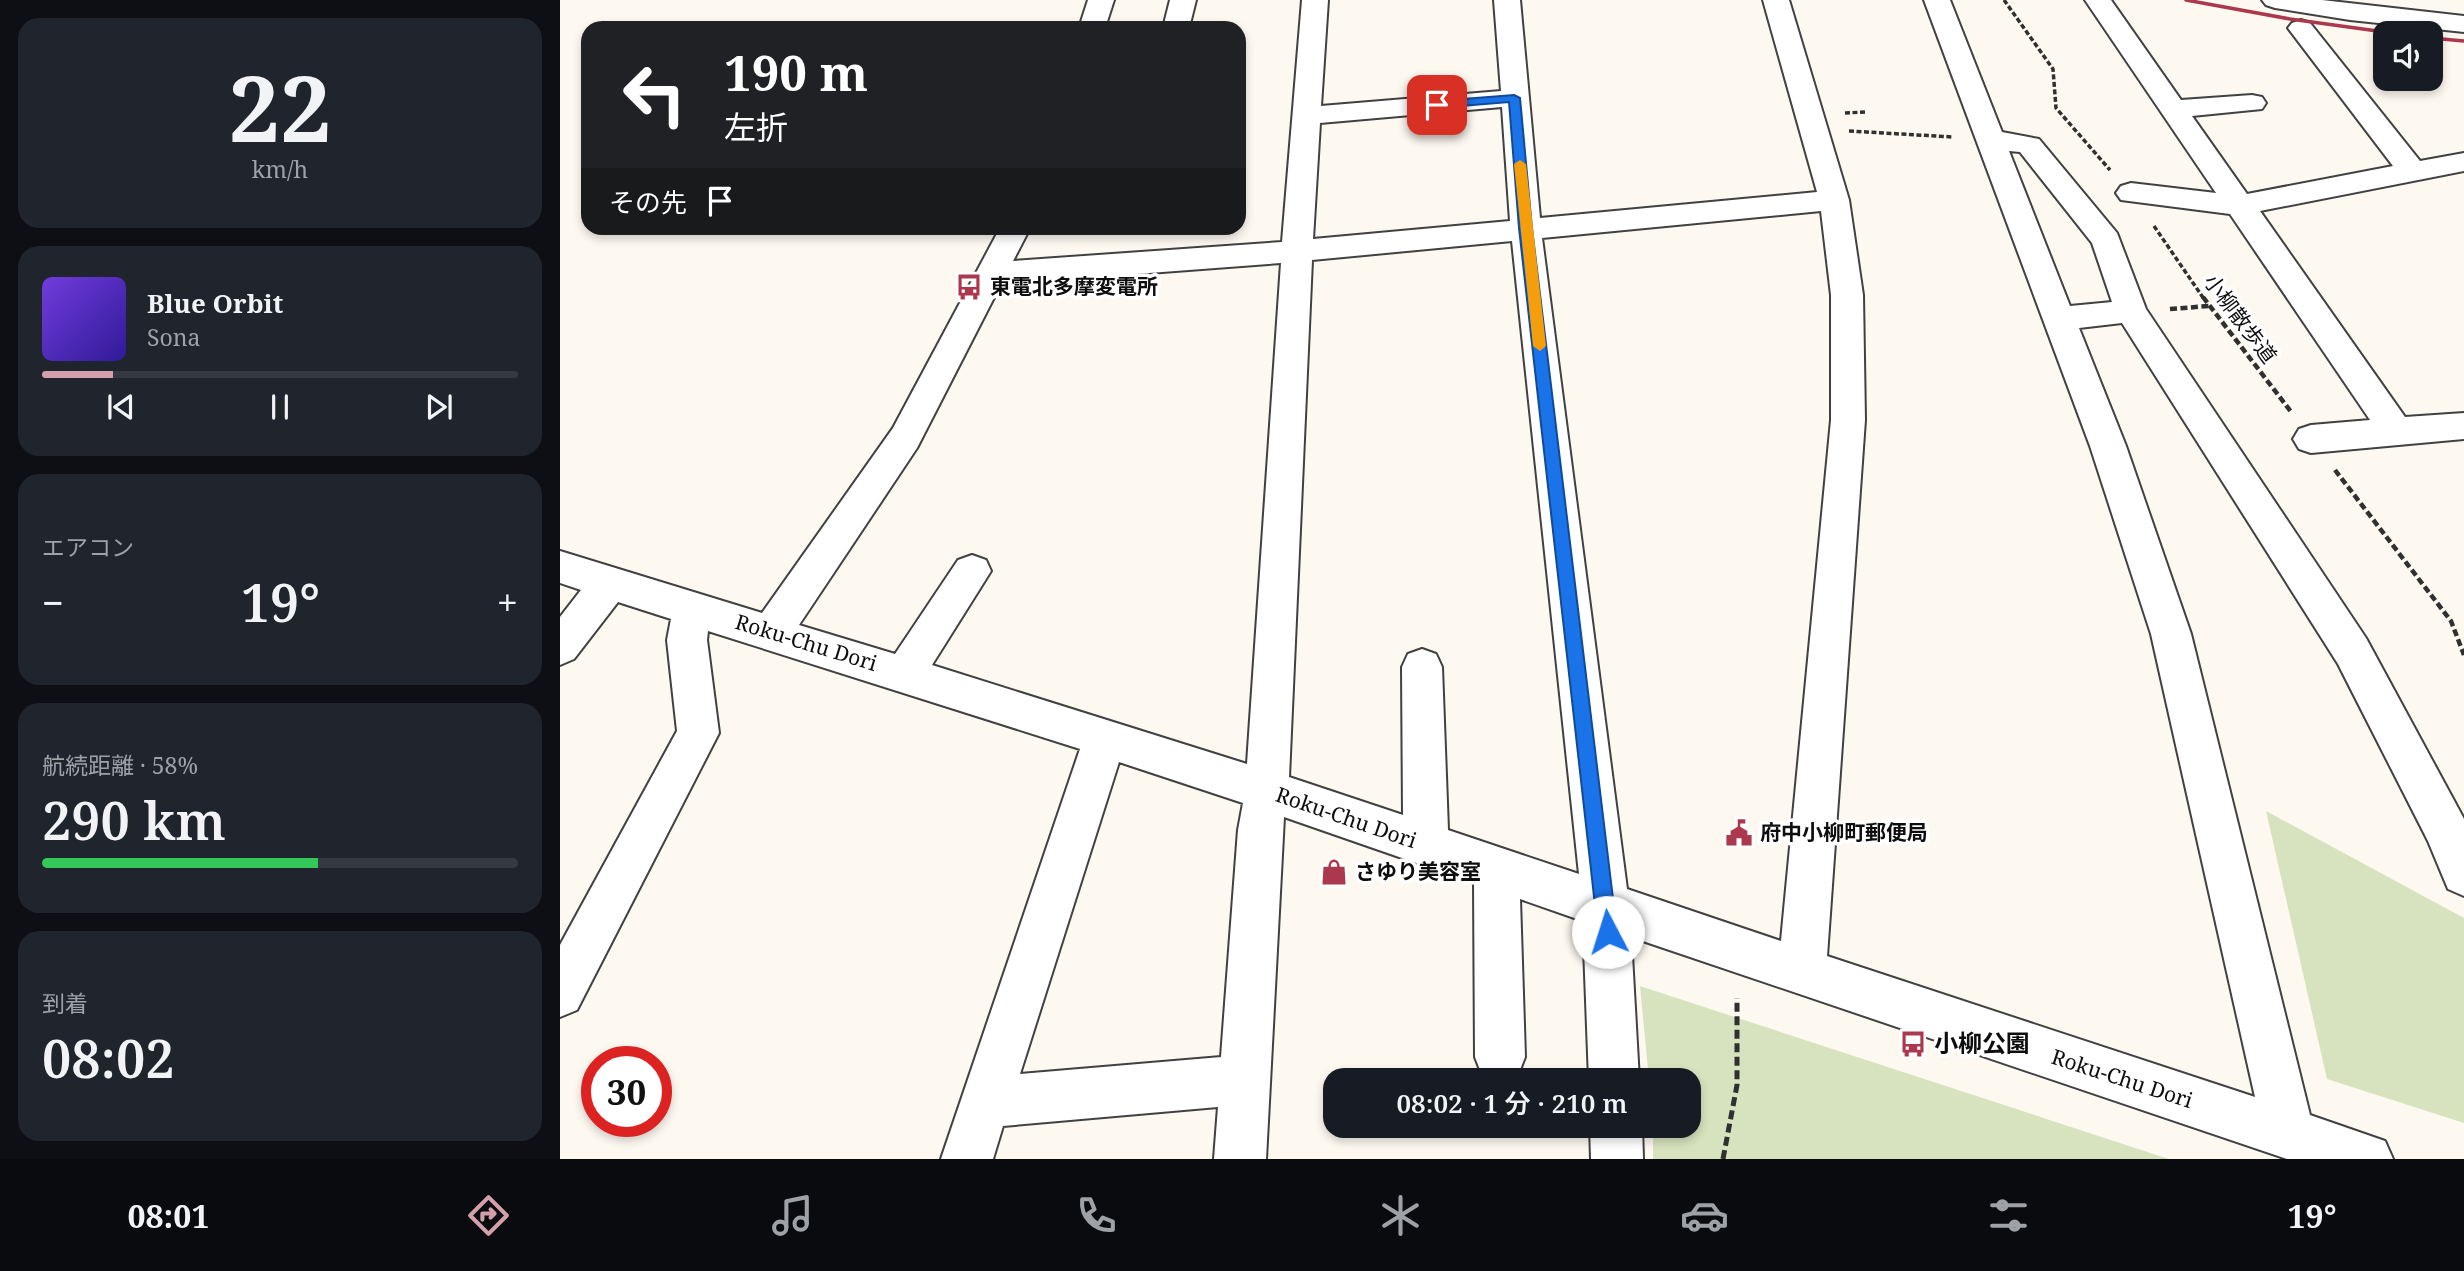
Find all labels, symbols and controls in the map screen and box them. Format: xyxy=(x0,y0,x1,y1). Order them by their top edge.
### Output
map controls xyxy=(2373,21,2443,91)
button: sound xyxy=(2373,21,2443,91)
text: 190 m xyxy=(724,39,868,105)
text: 22 xyxy=(229,45,331,169)
icon: left xyxy=(609,49,700,140)
pin xyxy=(1407,75,1467,135)
icon: arrive xyxy=(1418,86,1456,124)
text: 左折 xyxy=(724,105,788,148)
text: km/h xyxy=(252,153,308,185)
icon: arrive xyxy=(701,182,739,220)
text: その先 xyxy=(609,184,687,220)
street label: 小柳散歩道 xyxy=(2198,268,2284,369)
bus stop icon: 東電北多摩変電所 xyxy=(954,272,984,302)
place label: 東電北多摩変電所 xyxy=(990,272,1158,300)
text: Blue Orbit xyxy=(147,285,283,321)
text: Sona xyxy=(147,321,201,353)
icon: previous xyxy=(102,388,140,426)
icon: pause xyxy=(261,388,299,426)
icon: next xyxy=(420,388,458,426)
text: エアコン xyxy=(42,531,134,563)
text: 19° xyxy=(241,566,320,637)
text: − xyxy=(42,576,64,628)
text: + xyxy=(497,576,518,628)
street label: Roku-Chu Dori xyxy=(732,607,881,677)
text: 航続距離 · 58% xyxy=(42,749,198,781)
street label: Roku-Chu Dori xyxy=(1272,780,1421,854)
text: 290 km xyxy=(42,784,226,855)
public building icon: 府中小柳町郵便局 xyxy=(1724,818,1754,848)
place label: 府中小柳町郵便局 xyxy=(1760,818,1928,846)
shop icon: さゆり美容室 xyxy=(1319,857,1349,887)
place label: さゆり美容室 xyxy=(1355,857,1481,885)
position arrow xyxy=(1571,895,1645,969)
text: 到着 xyxy=(42,987,88,1019)
text: 08:02 xyxy=(42,1022,175,1093)
place label: 小柳公園 xyxy=(1934,1026,2030,1059)
bus stop icon: 小柳公園 xyxy=(1898,1029,1928,1059)
street label: Roku-Chu Dori xyxy=(2048,1042,2197,1114)
speed limit sign: 30 xyxy=(581,1046,672,1137)
text: 08:02 · 1 分 · 210 m xyxy=(1396,1085,1628,1121)
icon: directions xyxy=(464,1191,513,1240)
icon: music xyxy=(768,1191,817,1240)
icon: phone xyxy=(1072,1191,1121,1240)
icon: climate xyxy=(1376,1191,1425,1240)
icon: car xyxy=(1680,1191,1729,1240)
icon: filters xyxy=(1984,1191,2033,1240)
text: 08:01 xyxy=(127,1194,209,1237)
text: 19° xyxy=(2288,1194,2336,1237)

